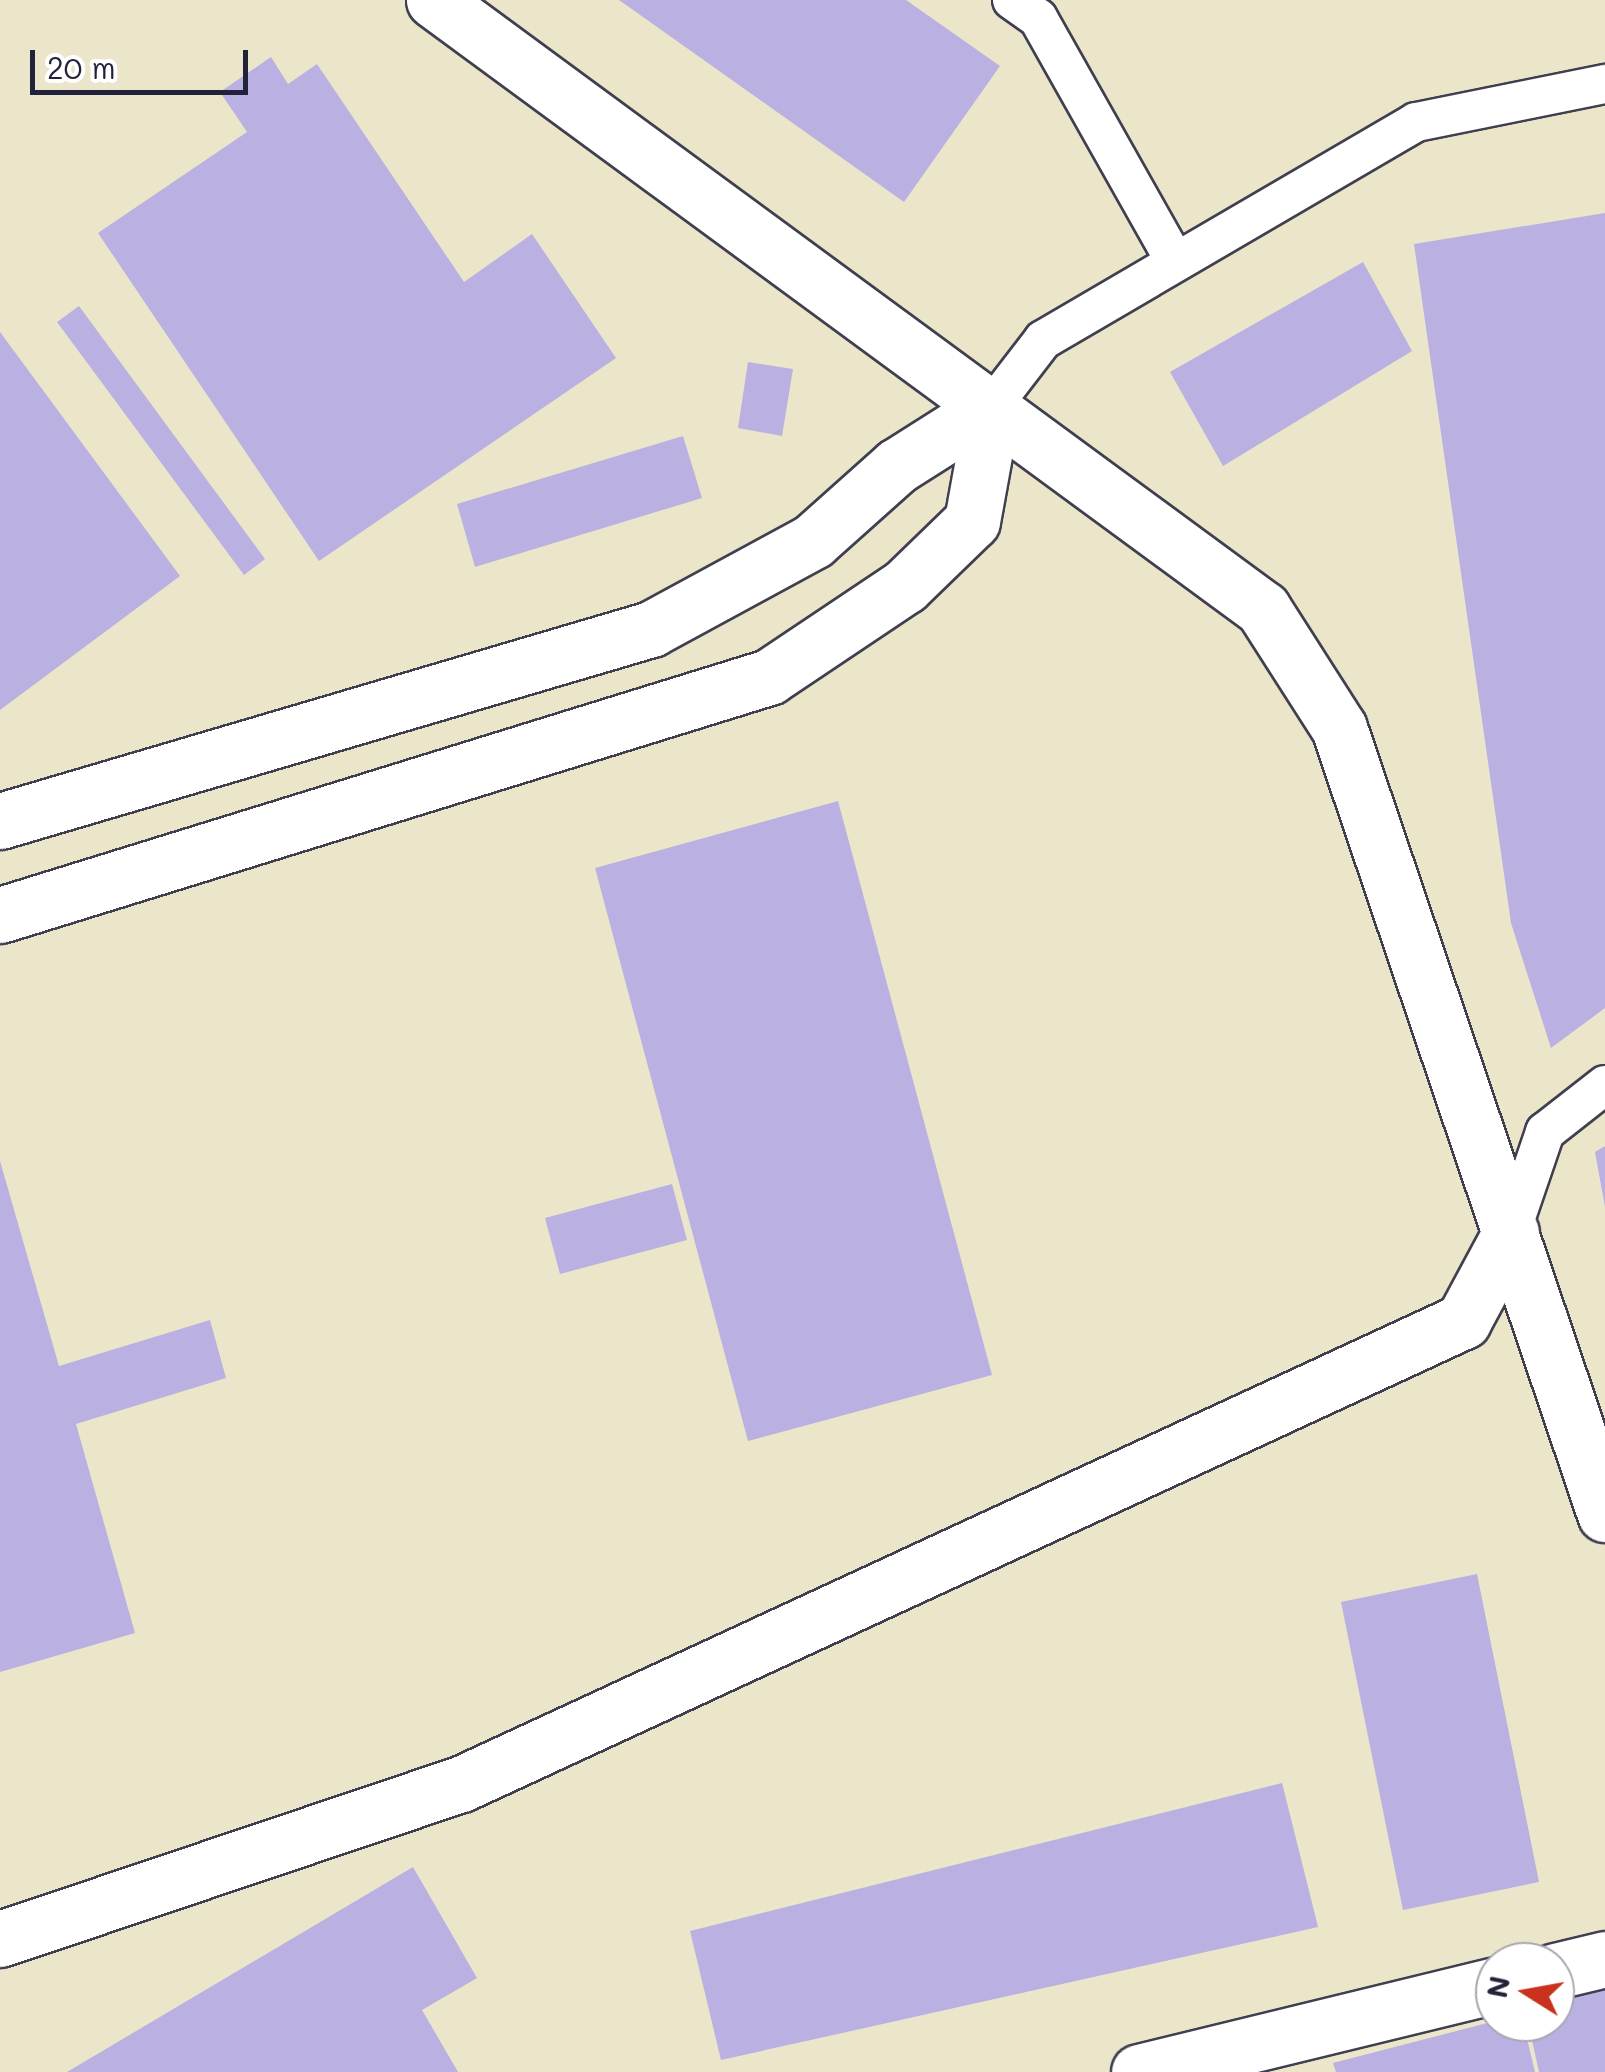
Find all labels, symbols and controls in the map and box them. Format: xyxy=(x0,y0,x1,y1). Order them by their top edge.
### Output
scale bar xyxy=(35,30,252,92)
text: 20 m xyxy=(47,47,116,87)
north arrow xyxy=(1475,1942,1575,2042)
text: N xyxy=(1478,1973,1517,2001)

